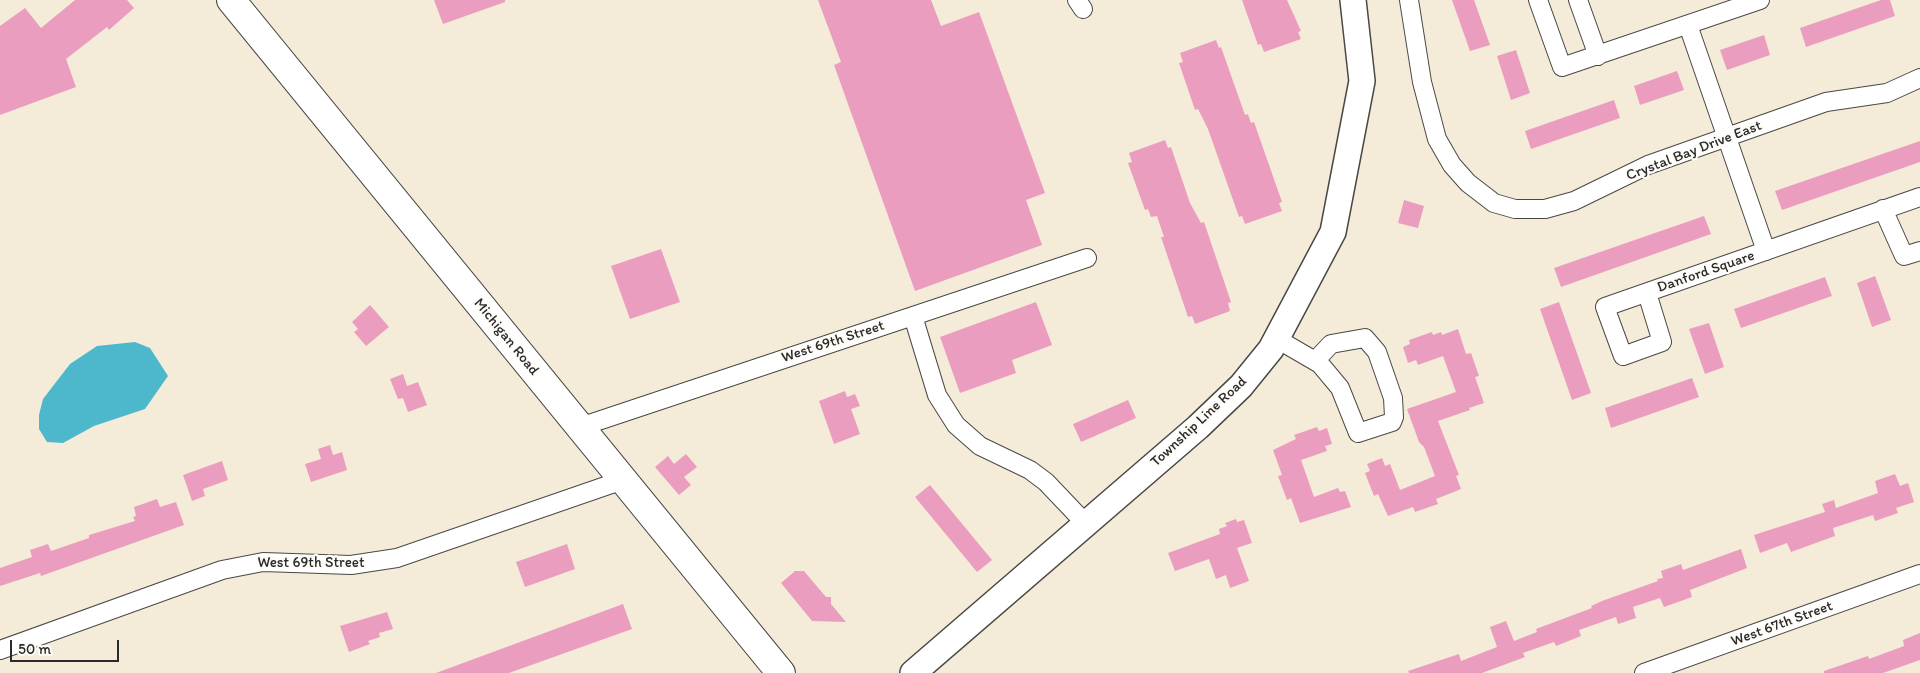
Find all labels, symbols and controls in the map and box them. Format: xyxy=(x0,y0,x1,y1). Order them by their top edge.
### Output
street label: Crystal Bay Drive East xyxy=(1624,117,1764,185)
street label: Danford Square xyxy=(1655,247,1757,297)
street label: Michigan Road xyxy=(469,295,543,379)
street label: West 69th Street xyxy=(779,317,887,367)
street label: Township Line Road xyxy=(1147,373,1251,471)
street label: West 69th Street xyxy=(257,554,365,572)
street label: West 67th Street xyxy=(1729,597,1835,651)
scale bar xyxy=(12,630,121,662)
text: 50 m xyxy=(18,640,51,658)

